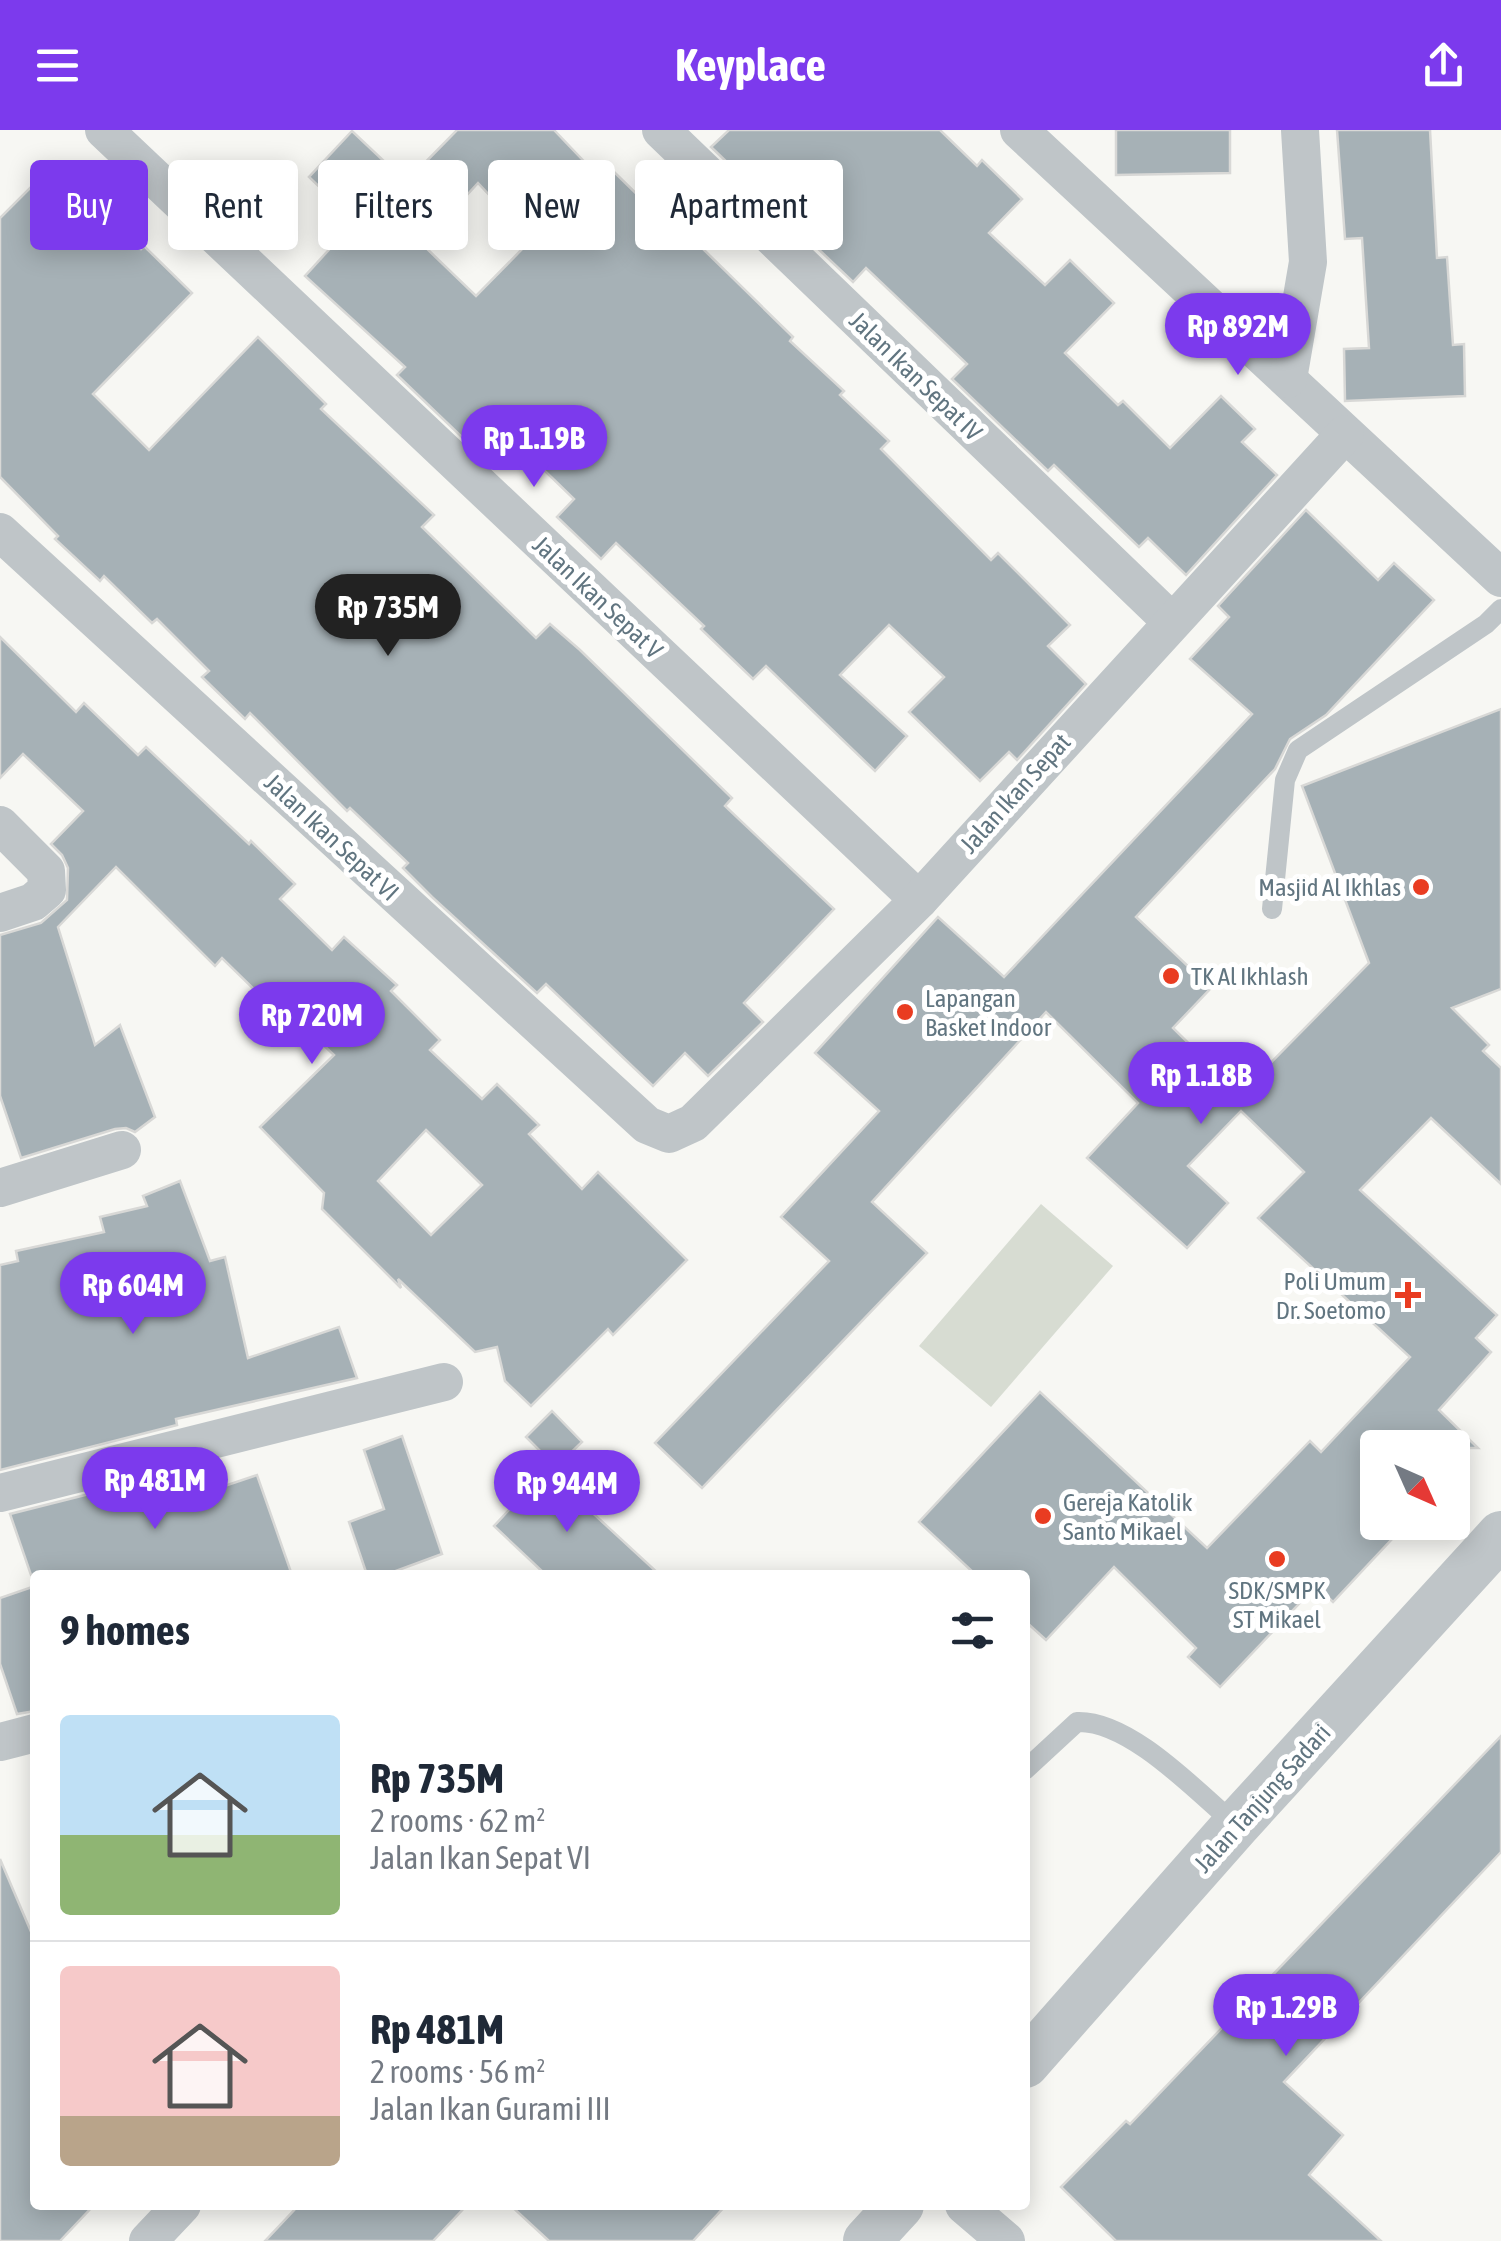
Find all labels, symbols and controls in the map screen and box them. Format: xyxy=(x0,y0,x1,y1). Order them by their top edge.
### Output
icon: menu xyxy=(30,38,85,93)
icon: share xyxy=(1416,38,1471,93)
text: Keyplace xyxy=(675,39,826,91)
chip: Buy xyxy=(30,160,148,250)
chip: Rent xyxy=(168,160,298,250)
chip: Filters xyxy=(318,160,468,250)
chip: New xyxy=(488,160,615,250)
chip: Apartment xyxy=(635,160,843,250)
pin: Rp 892M xyxy=(1146,293,1330,378)
street label: Jalan Ikan Sepat IV xyxy=(844,306,988,447)
text: Rp 892M xyxy=(1187,307,1289,344)
pin: Rp 1.19B xyxy=(431,405,637,490)
text: Rp 1.19B xyxy=(483,419,585,456)
street label: Jalan Ikan Sepat V xyxy=(528,530,669,664)
pin: Rp 735M xyxy=(296,574,480,659)
text: Rp 735M xyxy=(337,588,439,625)
street label: Jalan Ikan Sepat xyxy=(954,728,1076,858)
street label: Jalan Ikan Sepat VI xyxy=(259,768,405,906)
place label: Masjid Al Ikhlas xyxy=(1258,873,1401,901)
marker: Masjid Al Ikhlas xyxy=(1410,876,1432,898)
place label: TK Al Ikhlash xyxy=(1191,962,1309,990)
marker: TK Al Ikhlash xyxy=(1160,965,1182,987)
pin: Rp 720M xyxy=(220,982,404,1067)
place label: Lapangan Basket Indoor xyxy=(925,984,1052,1041)
text: Rp 720M xyxy=(261,996,363,1033)
marker: Lapangan Basket Indoor xyxy=(894,1001,916,1023)
pin: Rp 1.18B xyxy=(1098,1042,1304,1127)
text: Rp 1.18B xyxy=(1150,1056,1252,1093)
pin: Rp 604M xyxy=(41,1252,225,1337)
text: Rp 604M xyxy=(82,1266,184,1303)
place label: Poli Umum Dr. Soetomo xyxy=(1276,1267,1386,1324)
marker: Poli Umum Dr. Soetomo xyxy=(1395,1282,1421,1308)
north arrow xyxy=(1360,1430,1470,1540)
map controls xyxy=(1360,1430,1470,1540)
pin: Rp 481M xyxy=(63,1447,247,1532)
pin: Rp 944M xyxy=(475,1450,659,1535)
text: Rp 481M xyxy=(104,1461,206,1498)
text: Rp 944M xyxy=(516,1464,618,1501)
place label: Gereja Katolik Santo Mikael xyxy=(1063,1488,1193,1545)
marker: Gereja Katolik Santo Mikael xyxy=(1032,1505,1054,1527)
marker: SDK/SMPK ST Mikael xyxy=(1266,1548,1288,1570)
place label: SDK/SMPK ST Mikael xyxy=(1229,1576,1325,1633)
icon: filters xyxy=(945,1603,1000,1658)
text: 9 homes xyxy=(60,1606,190,1654)
street label: Jalan Tanjung Sadari xyxy=(1188,1718,1336,1878)
text: Rp 735M xyxy=(370,1754,504,1802)
icon: home xyxy=(140,1755,260,1875)
text: 2 rooms · 62 m² xyxy=(370,1802,545,1839)
text: Jalan Ikan Sepat VI xyxy=(370,1839,591,1876)
pin: Rp 1.29B xyxy=(1183,1974,1389,2059)
text: Rp 1.29B xyxy=(1235,1988,1337,2025)
text: Rp 481M xyxy=(370,2005,504,2053)
icon: home xyxy=(140,2006,260,2126)
text: 2 rooms · 56 m² xyxy=(370,2053,545,2090)
text: Jalan Ikan Gurami III xyxy=(370,2090,611,2127)

